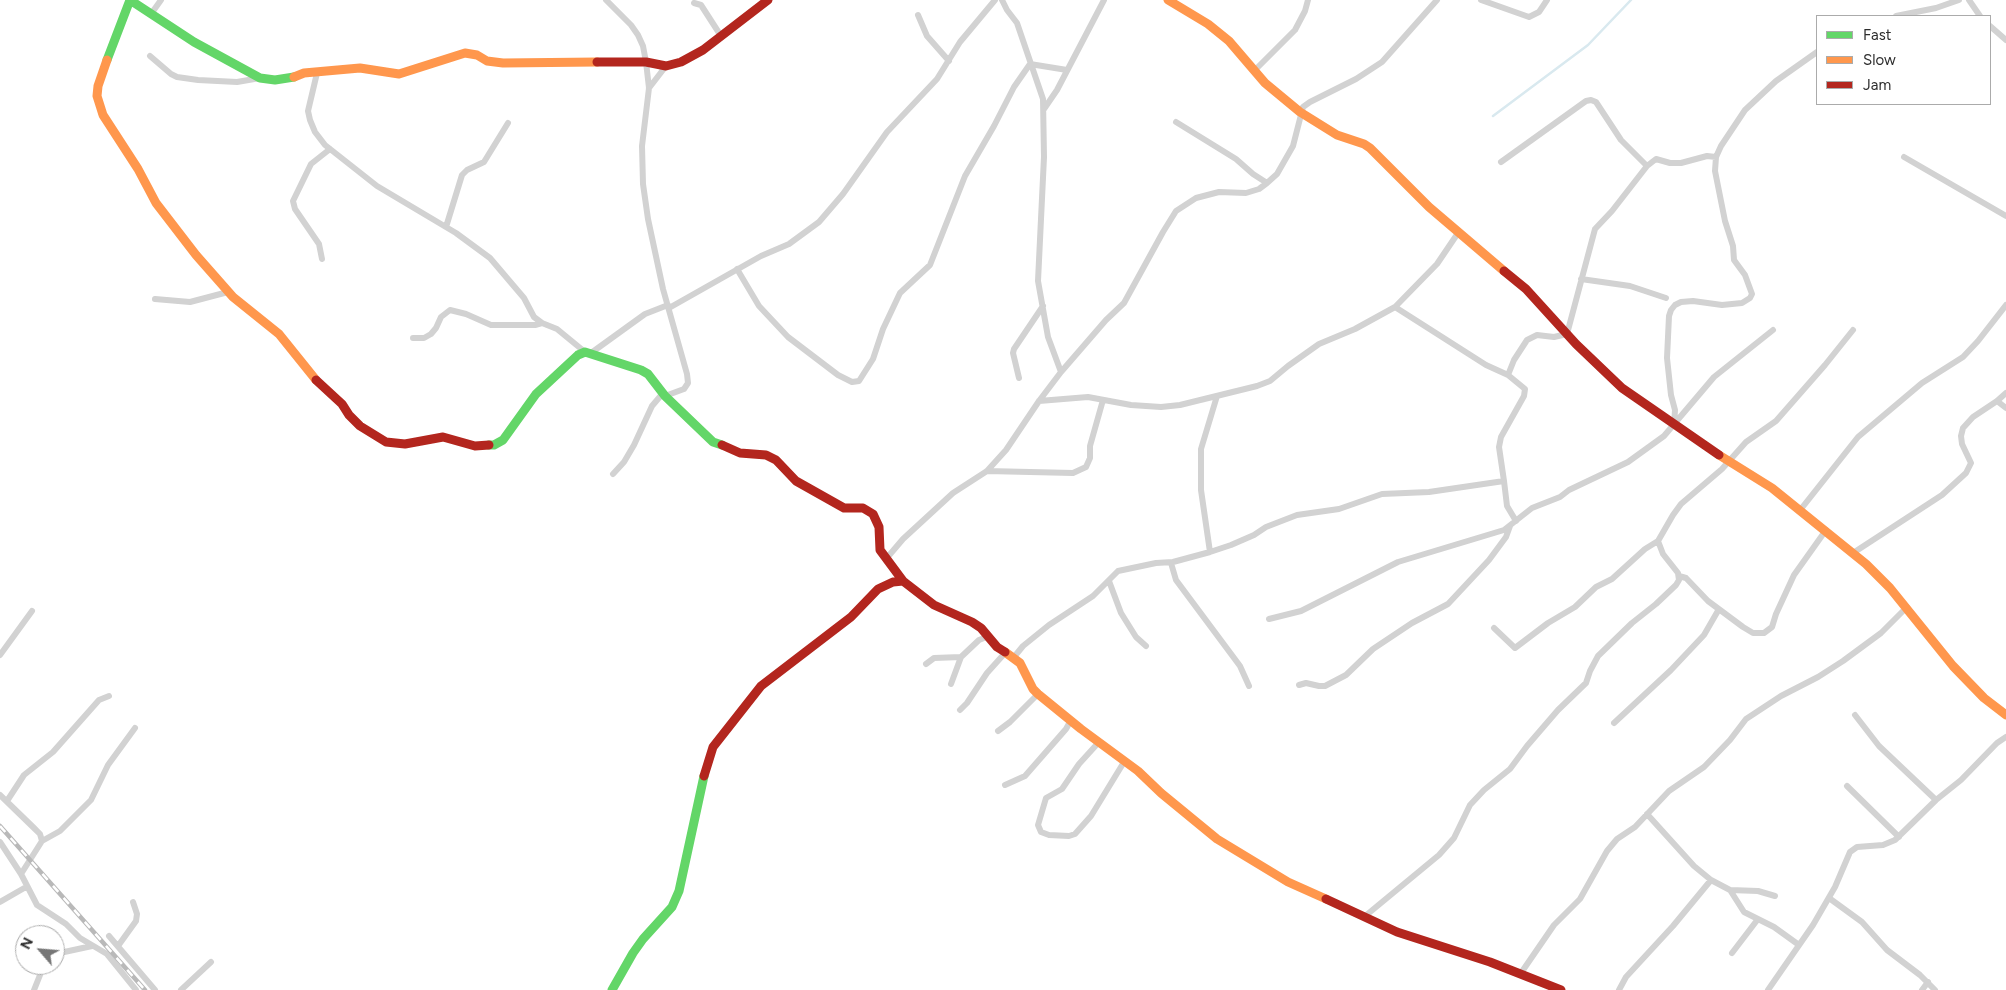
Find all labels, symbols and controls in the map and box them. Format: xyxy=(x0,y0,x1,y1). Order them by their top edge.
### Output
legend xyxy=(1816,15,1991,105)
text: Fast xyxy=(1863,26,1891,44)
text: Slow xyxy=(1863,51,1896,69)
text: Jam xyxy=(1863,76,1891,94)
north arrow xyxy=(15,925,65,975)
text: N xyxy=(17,935,37,952)

